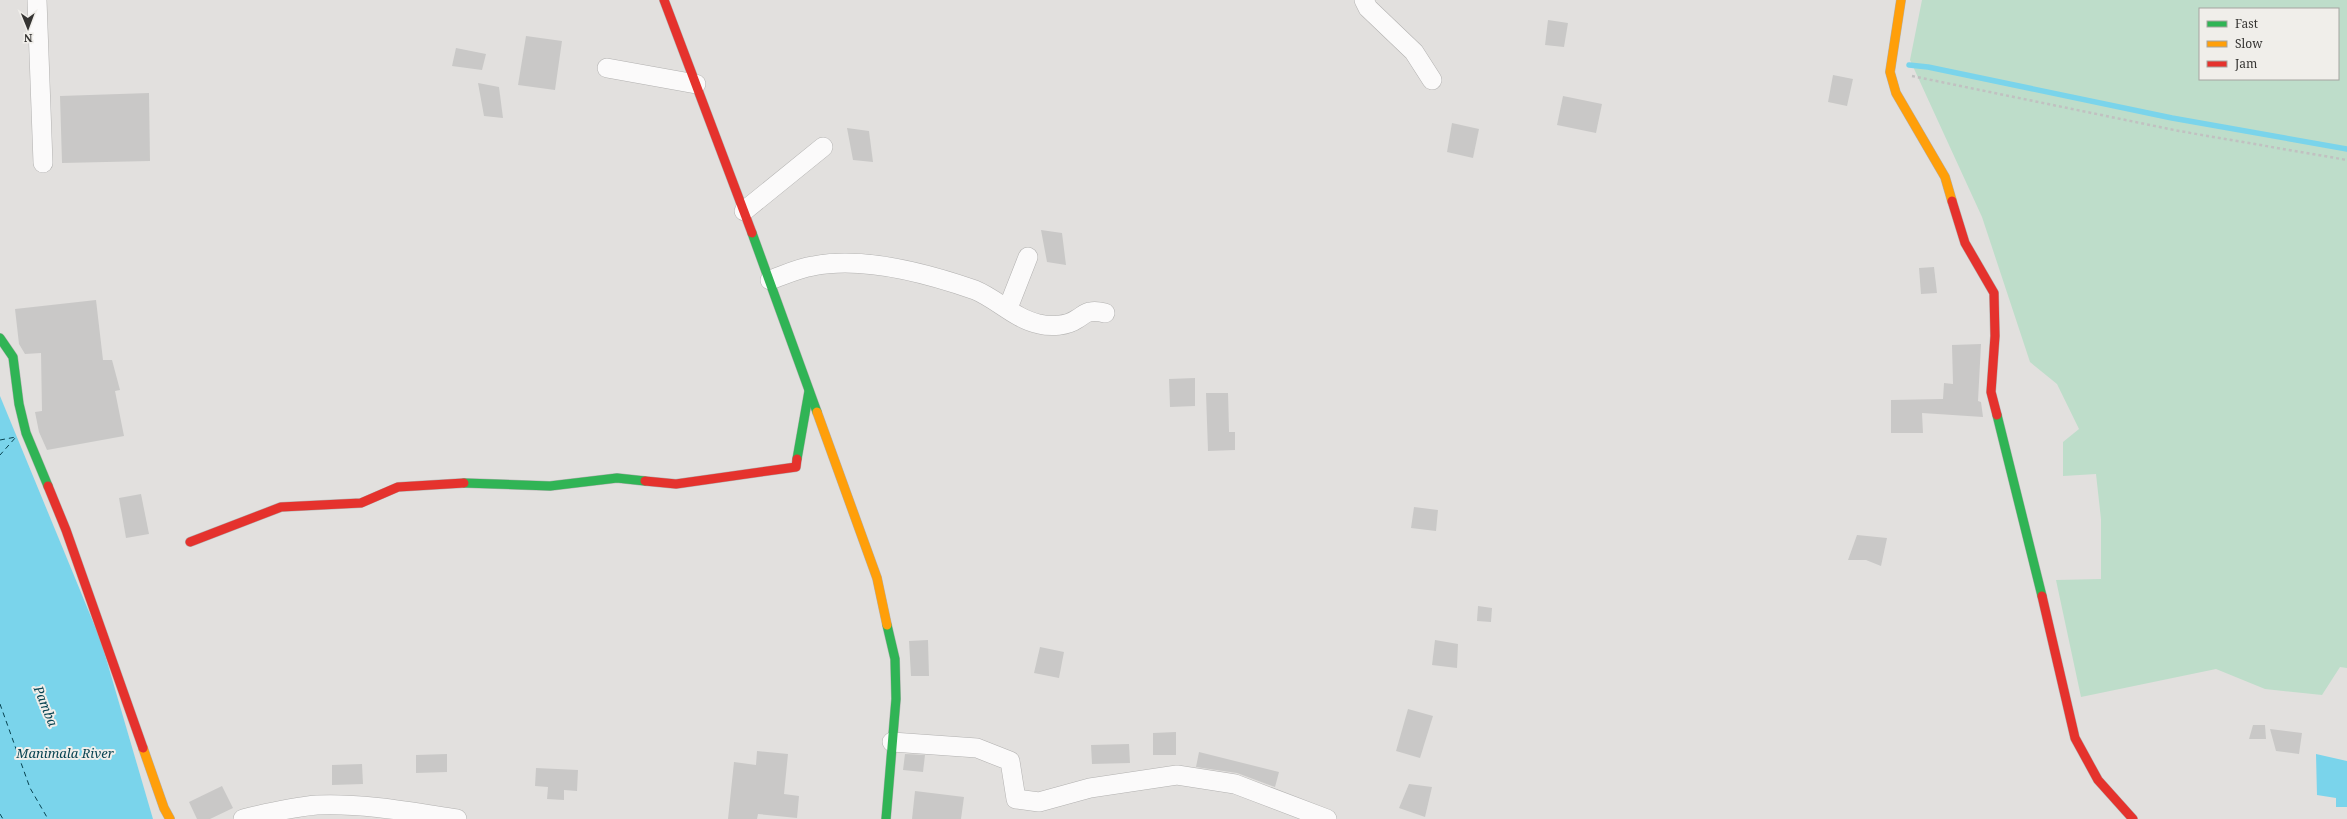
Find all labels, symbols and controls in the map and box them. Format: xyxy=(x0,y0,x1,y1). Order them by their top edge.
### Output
north arrow xyxy=(8,8,48,48)
legend xyxy=(2199,8,2339,80)
text: Fast xyxy=(2235,15,2258,32)
text: N xyxy=(23,31,33,46)
text: Slow xyxy=(2235,35,2263,52)
text: Jam xyxy=(2234,55,2257,72)
water label: Pamba xyxy=(29,682,62,729)
water label: Manimala River xyxy=(15,744,115,762)

